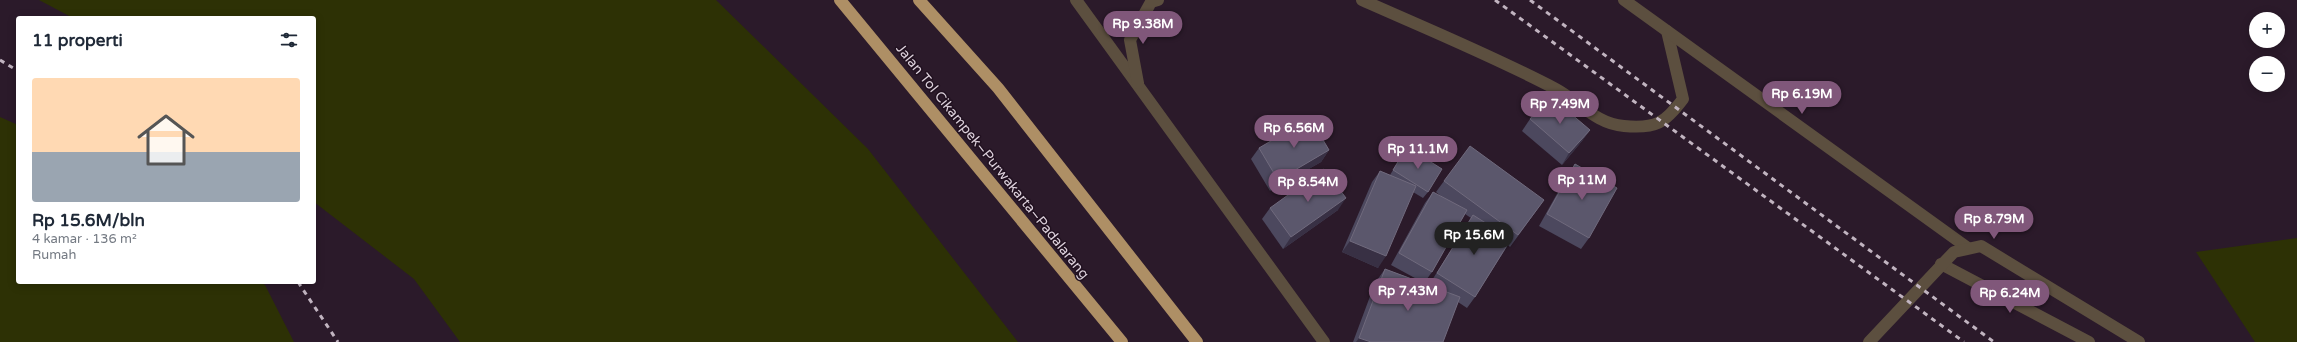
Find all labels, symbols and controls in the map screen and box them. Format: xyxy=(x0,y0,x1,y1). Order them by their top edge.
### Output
pin: Rp 9.38M xyxy=(1102,11,1184,45)
map controls xyxy=(2249,12,2285,92)
button: + xyxy=(2249,12,2285,48)
text: Rp 9.38M xyxy=(1112,16,1174,32)
icon: filters xyxy=(278,29,300,51)
text: 11 properti xyxy=(32,30,123,51)
street label: Jalan Tol Cikampek–Purwakarta–Padalarang xyxy=(892,40,1093,282)
button: − xyxy=(2249,56,2285,92)
pin: Rp 6.19M xyxy=(1761,81,1843,115)
text: Rp 6.19M xyxy=(1771,86,1833,102)
pin: Rp 7.49M xyxy=(1519,91,1601,125)
text: Rp 7.49M xyxy=(1530,96,1590,112)
icon: home xyxy=(130,104,202,176)
pin: Rp 6.56M xyxy=(1253,115,1335,149)
text: Rp 6.56M xyxy=(1263,120,1325,136)
pin: Rp 11.1M xyxy=(1377,136,1459,170)
text: Rp 11.1M xyxy=(1387,141,1449,157)
pin: Rp 11M xyxy=(1549,167,1615,201)
pin: Rp 8.54M xyxy=(1267,169,1349,203)
text: Rp 11M xyxy=(1557,172,1607,188)
text: Rp 8.54M xyxy=(1277,174,1339,190)
pin: Rp 8.79M xyxy=(1953,206,2035,240)
text: Rp 15.6M/bln xyxy=(32,210,145,231)
text: Rp 8.79M xyxy=(1963,211,2025,227)
pin: Rp 15.6M xyxy=(1433,222,1515,256)
text: Rp 15.6M xyxy=(1443,227,1505,243)
text: 4 kamar · 136 m² xyxy=(32,231,137,247)
text: Rumah xyxy=(32,247,76,263)
pin: Rp 7.43M xyxy=(1367,278,1449,312)
pin: Rp 6.24M xyxy=(1969,280,2051,314)
text: Rp 7.43M xyxy=(1378,283,1438,299)
text: Rp 6.24M xyxy=(1979,285,2041,301)

